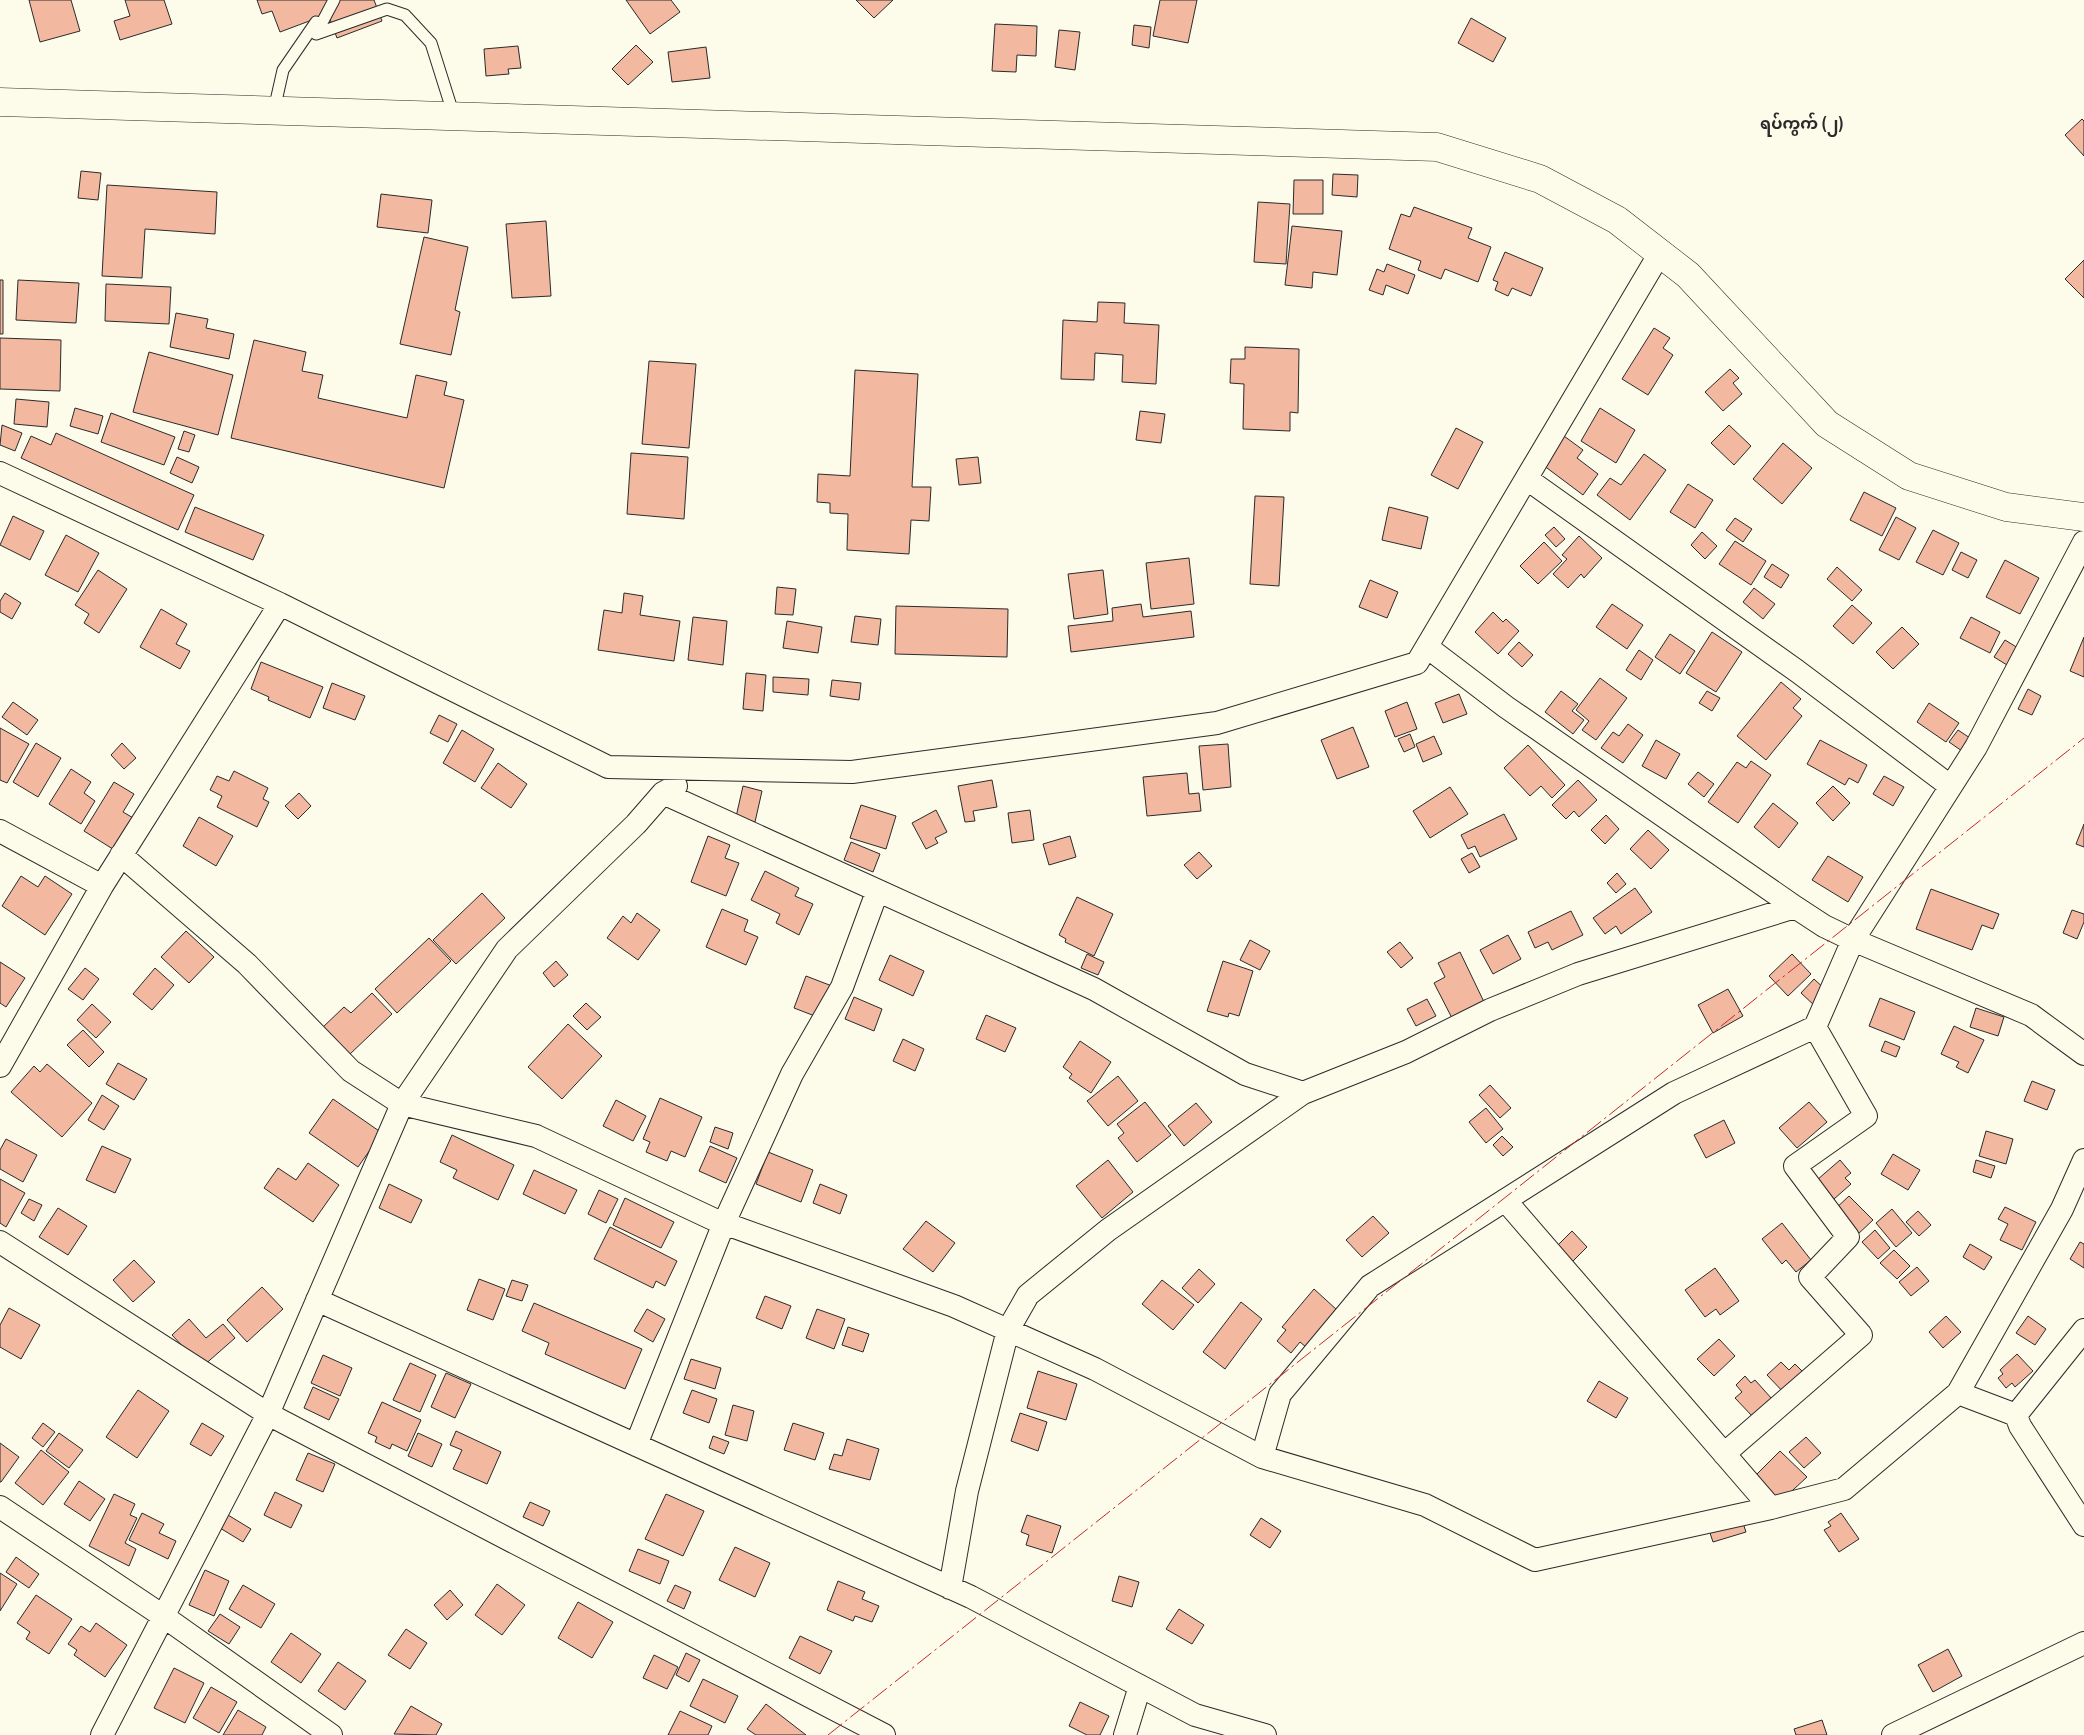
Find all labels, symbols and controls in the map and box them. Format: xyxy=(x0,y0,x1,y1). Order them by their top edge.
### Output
district label: ရပ်ကွက် (၂) xyxy=(1760,112,1844,137)

